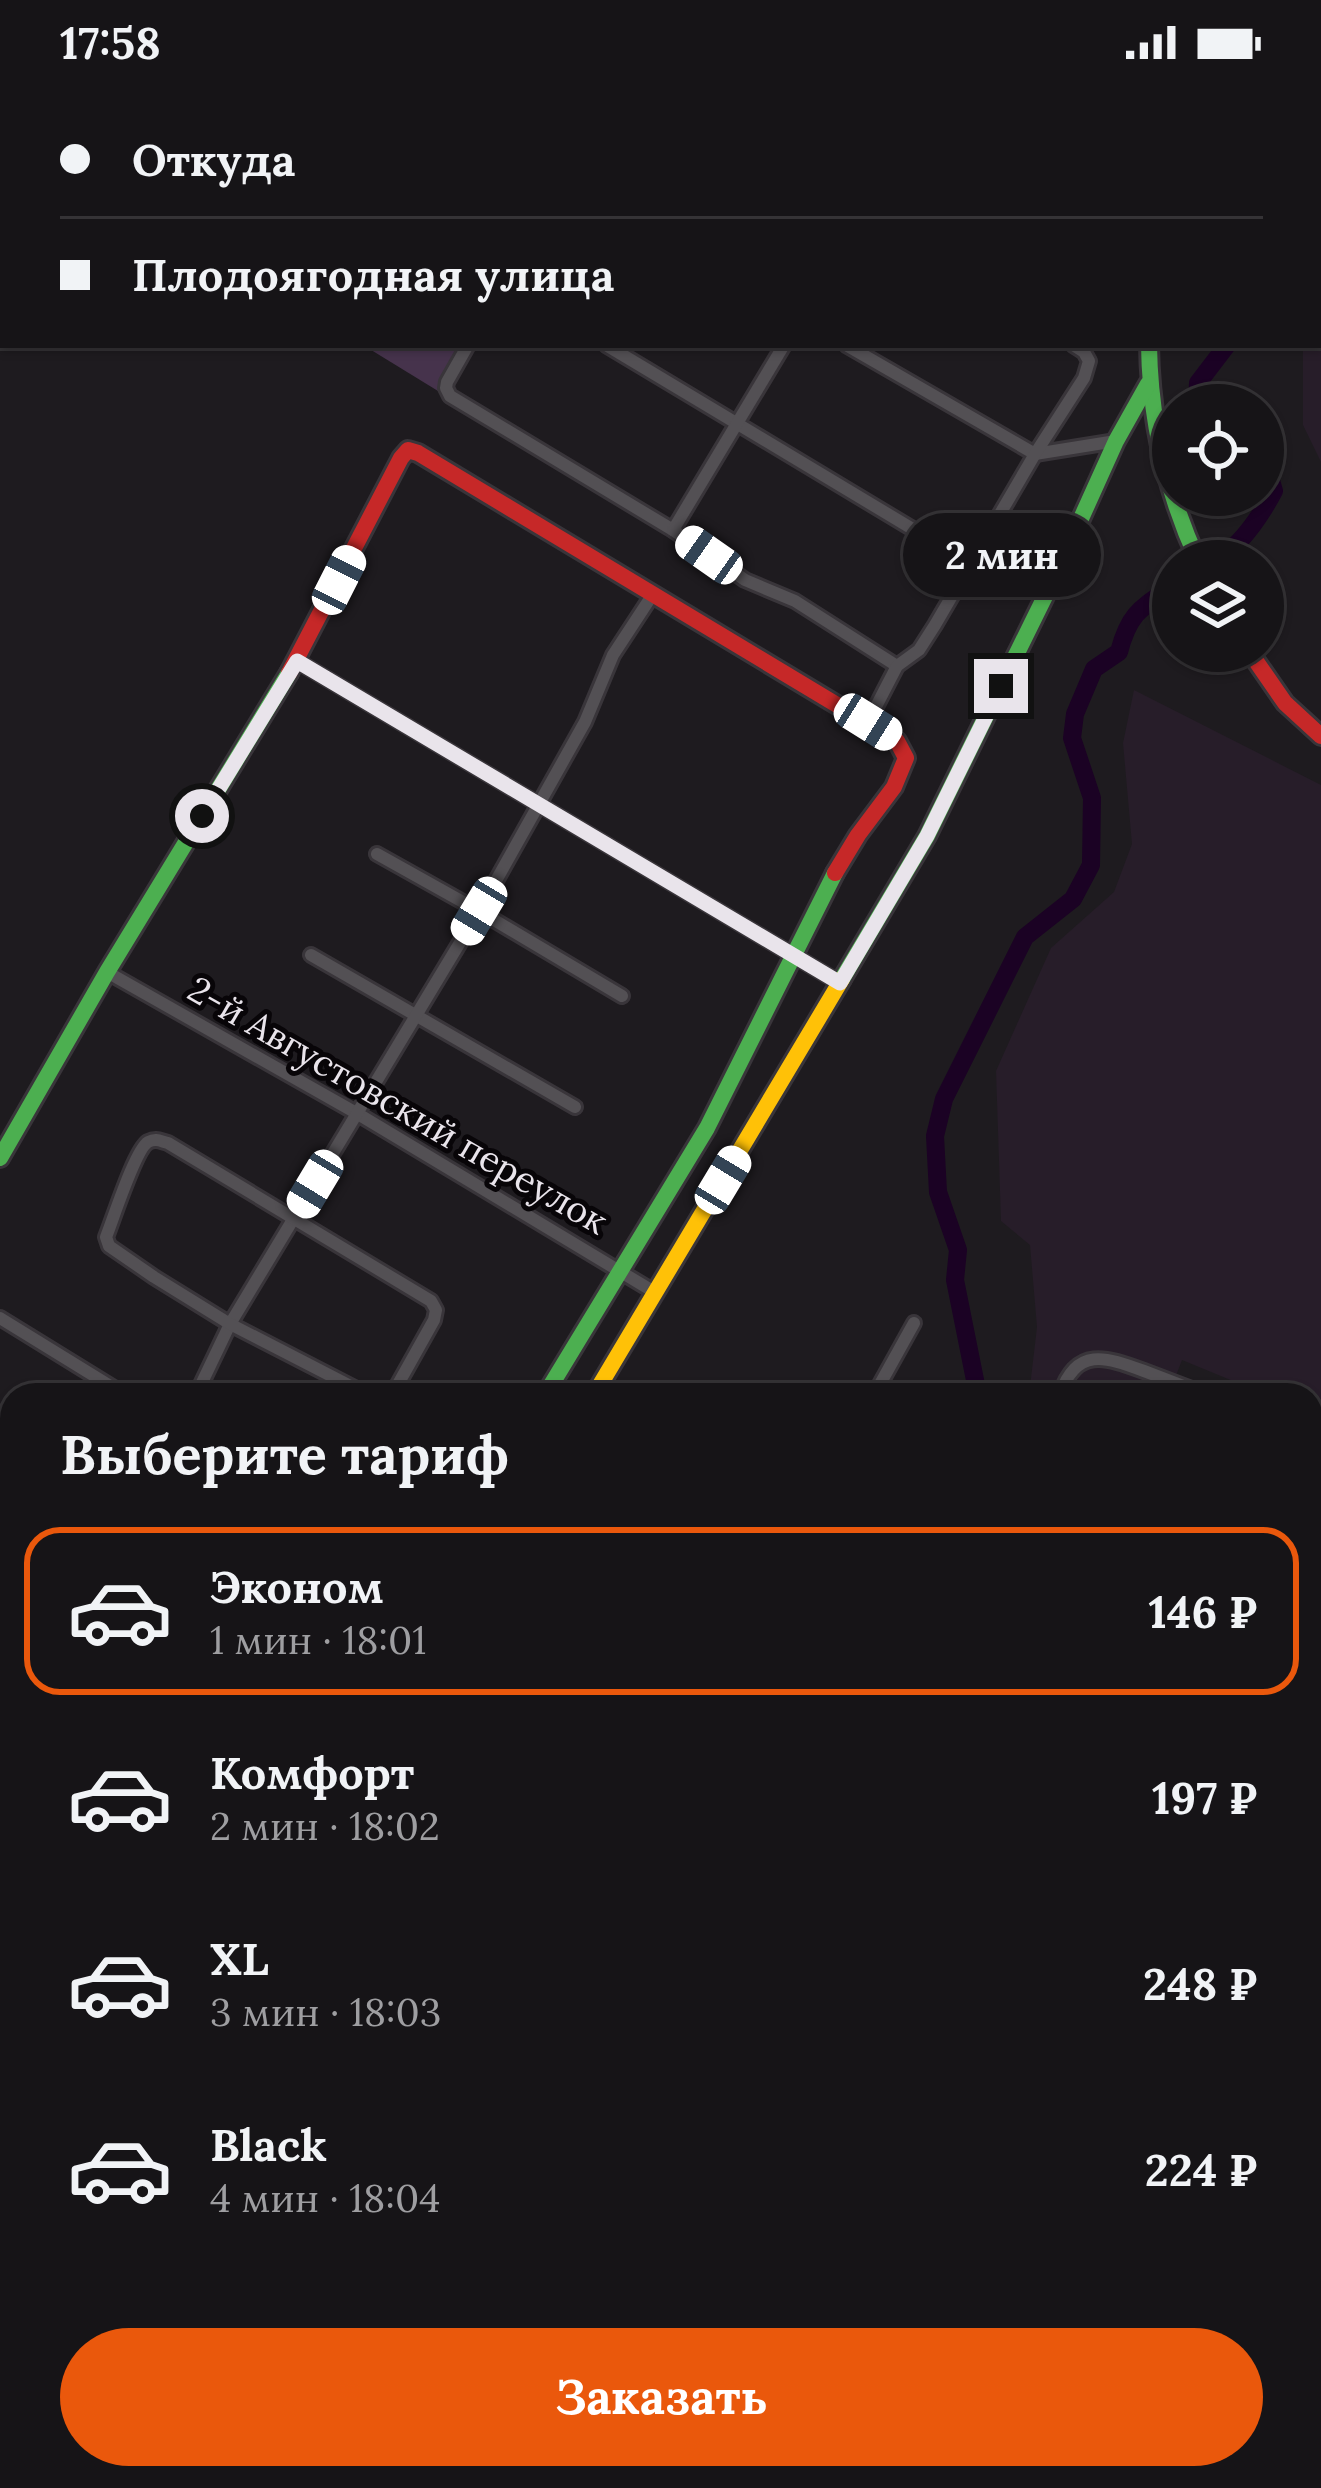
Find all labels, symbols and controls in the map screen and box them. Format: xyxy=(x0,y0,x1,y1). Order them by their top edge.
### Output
text: 17:58 xyxy=(60,14,161,71)
text: Откуда xyxy=(132,131,295,188)
text: Плодоягодная улица xyxy=(132,246,614,303)
map controls xyxy=(1152,384,1284,672)
button: locate xyxy=(1152,384,1284,516)
callout: 2 мин xyxy=(902,512,1100,596)
car xyxy=(669,520,749,590)
text: 2 мин xyxy=(945,530,1059,580)
car xyxy=(307,540,371,620)
button: layers xyxy=(1152,540,1284,672)
route end xyxy=(974,659,1028,713)
car xyxy=(828,688,908,756)
route start xyxy=(175,789,229,843)
car xyxy=(445,871,513,951)
street label: 2-й Августовский переулок xyxy=(180,966,617,1245)
car xyxy=(689,1140,757,1220)
car xyxy=(281,1144,349,1224)
text: Выберите тариф xyxy=(60,1420,509,1489)
icon: car xyxy=(66,1557,174,1665)
text: Эконом xyxy=(210,1558,384,1615)
text: 146 ₽ xyxy=(1149,1583,1257,1640)
text: 1 мин · 18:01 xyxy=(210,1615,427,1665)
icon: car xyxy=(66,1743,174,1851)
text: Комфорт xyxy=(210,1744,414,1801)
text: 197 ₽ xyxy=(1152,1769,1257,1826)
text: 2 мин · 18:02 xyxy=(210,1801,440,1851)
icon: car xyxy=(66,1929,174,2037)
text: XL xyxy=(210,1930,269,1987)
text: 248 ₽ xyxy=(1143,1955,1257,2012)
text: 3 мин · 18:03 xyxy=(210,1987,442,2037)
icon: car xyxy=(66,2115,174,2223)
text: Black xyxy=(210,2116,327,2173)
text: 224 ₽ xyxy=(1145,2141,1257,2198)
text: 4 мин · 18:04 xyxy=(210,2173,440,2223)
button: Заказать xyxy=(60,2328,1263,2466)

